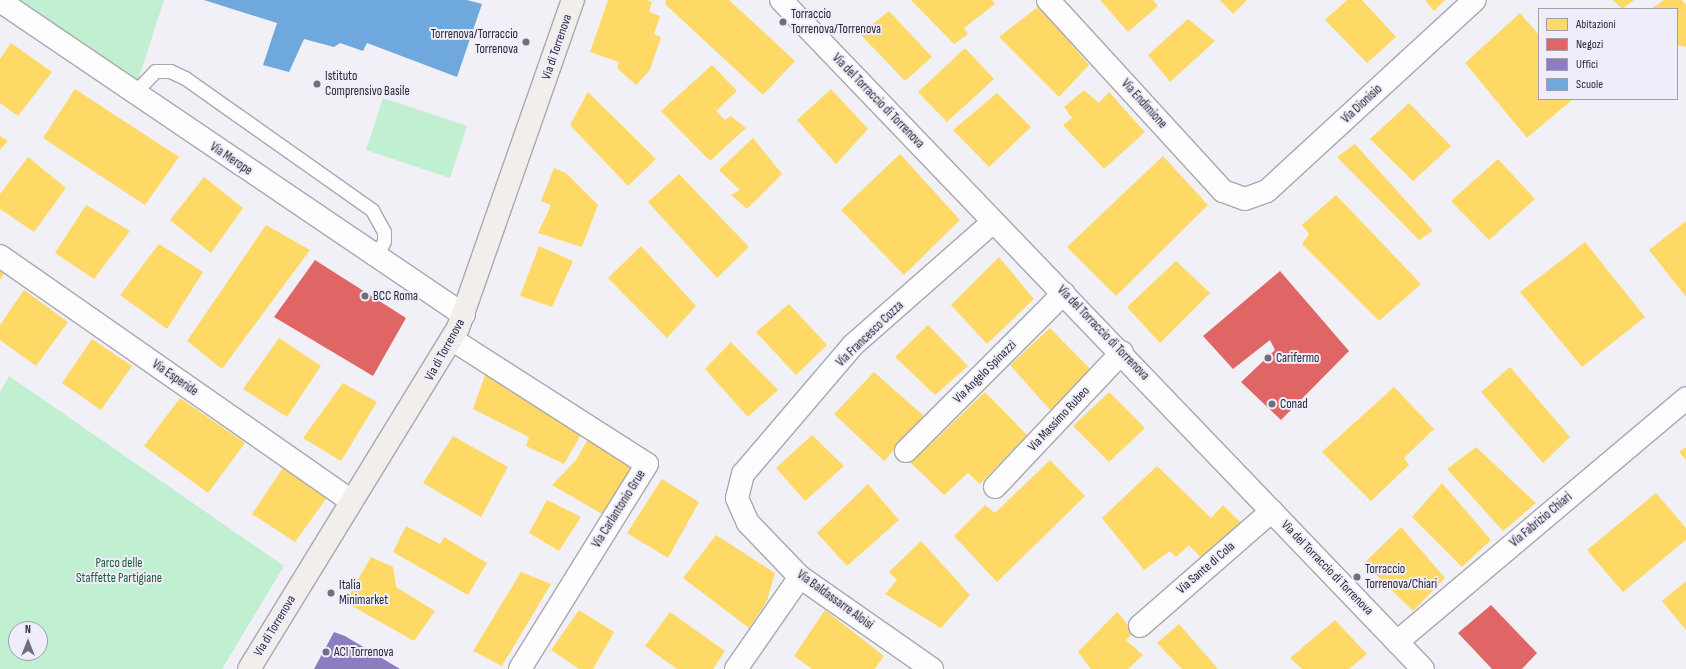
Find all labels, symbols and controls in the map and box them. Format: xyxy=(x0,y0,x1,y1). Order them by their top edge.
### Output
place label: Torraccio Torrenova/Torrenova xyxy=(791,7,881,38)
legend xyxy=(1538,8,1678,100)
street label: Via di Torrenova xyxy=(539,12,575,82)
marker: Torraccio Torrenova/Torrenova xyxy=(778,17,788,27)
text: Abitazioni xyxy=(1576,17,1616,32)
place label: Torrenova/Torraccio Torrenova xyxy=(431,27,518,58)
marker: Torrenova/Torraccio Torrenova xyxy=(521,37,531,47)
text: Negozi xyxy=(1576,37,1603,52)
street label: Via del Torraccio di Torrenova xyxy=(829,50,927,152)
text: Uffici xyxy=(1576,57,1598,72)
place label: Istituto Comprensivo Basile xyxy=(325,69,410,100)
street label: Via Endimione xyxy=(1118,76,1170,132)
text: Scuole xyxy=(1576,77,1603,92)
marker: Istituto Comprensivo Basile xyxy=(312,79,322,89)
street label: Via Dionisio xyxy=(1338,81,1386,127)
street label: Via Merope xyxy=(207,139,255,179)
street label: Via del Torraccio di Torrenova xyxy=(1054,282,1152,384)
place label: BCC Roma xyxy=(373,288,418,304)
marker: BCC Roma xyxy=(360,291,370,301)
street label: Via Francesco Cozza xyxy=(833,298,907,370)
street label: Via di Torrenova xyxy=(422,316,468,384)
street label: Via Angelo Spinazzi xyxy=(950,337,1020,407)
place label: Carifermo xyxy=(1276,350,1319,366)
marker: Carifermo xyxy=(1263,353,1273,363)
street label: Via Esperide xyxy=(149,356,201,400)
street label: Via Massimo Rubeo xyxy=(1025,383,1093,455)
place label: Conad xyxy=(1280,396,1308,412)
marker: Conad xyxy=(1267,399,1277,409)
street label: Via Carlantonio Grue xyxy=(589,467,649,551)
street label: Via Fabrizio Chiari xyxy=(1507,489,1575,551)
street label: Via del Torraccio di Torrenova xyxy=(1278,517,1376,619)
street label: Via Sante di Cola xyxy=(1174,539,1238,597)
park label: Parco delle Staffette Partigiane xyxy=(76,556,162,587)
place label: Torraccio Torrenova/Chiari xyxy=(1365,562,1437,593)
street label: Via Baldassarre Aloisi xyxy=(794,567,876,633)
marker: Torraccio Torrenova/Chiari xyxy=(1352,572,1362,582)
place label: Italia Minimarket xyxy=(339,578,388,609)
marker: Italia Minimarket xyxy=(326,588,336,598)
street label: Via di Torrenova xyxy=(251,593,299,659)
north arrow xyxy=(8,621,48,661)
text: N xyxy=(25,623,31,636)
place label: ACI Torrenova xyxy=(334,644,393,660)
marker: ACI Torrenova xyxy=(321,647,331,657)

